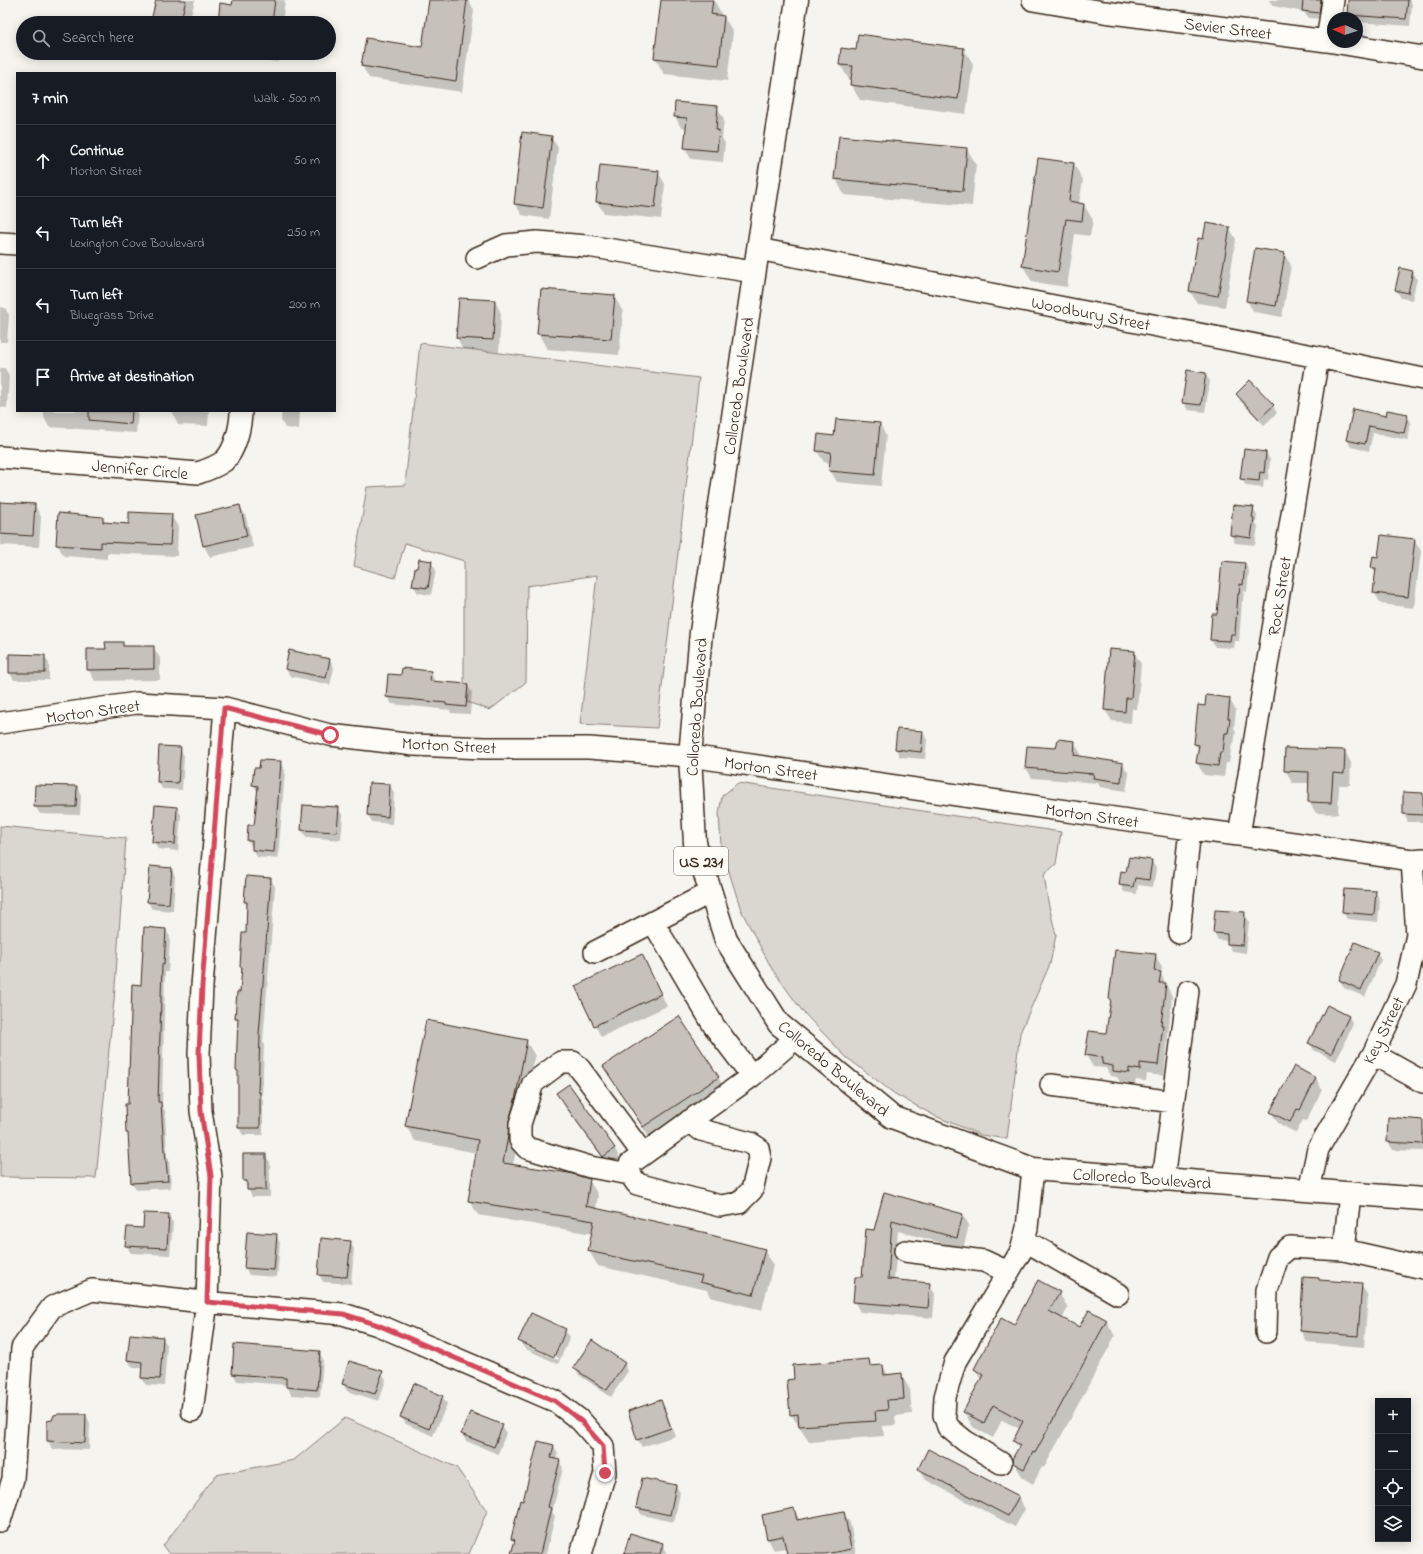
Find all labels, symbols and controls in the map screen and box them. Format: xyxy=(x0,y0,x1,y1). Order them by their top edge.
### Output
street label: Sevier Street xyxy=(1183,12,1273,47)
north arrow xyxy=(1327,12,1363,48)
search box xyxy=(16,16,336,60)
icon: search xyxy=(30,27,52,49)
text: Search here xyxy=(62,27,134,49)
text: 7 min xyxy=(32,86,68,111)
text: Walk · 500 m xyxy=(254,89,320,108)
text: Continue xyxy=(70,140,124,162)
icon: ahead xyxy=(32,150,54,172)
text: 50 m xyxy=(294,151,320,170)
text: Morton Street xyxy=(70,162,142,181)
text: Turn left xyxy=(70,212,123,234)
icon: left xyxy=(32,222,54,244)
text: 250 m xyxy=(287,223,320,242)
text: Lexington Cove Boulevard xyxy=(70,234,205,253)
text: Turn left xyxy=(70,284,123,306)
street label: Woodbury Street xyxy=(1029,291,1153,339)
icon: left xyxy=(32,294,54,316)
text: 200 m xyxy=(289,295,320,314)
text: Bluegrass Drive xyxy=(70,306,154,325)
street label: Colloredo Boulevard xyxy=(717,315,762,457)
icon: arrive xyxy=(32,366,54,388)
text: Arrive at destination xyxy=(70,366,194,388)
street label: Jennifer Circle xyxy=(91,454,189,487)
street label: Rock Street xyxy=(1262,554,1299,638)
street label: Colloredo Boulevard xyxy=(680,637,715,777)
street label: Morton Street xyxy=(45,693,142,731)
route start xyxy=(321,726,339,744)
street label: Morton Street xyxy=(401,732,497,761)
street label: Morton Street xyxy=(722,751,820,788)
street label: Morton Street xyxy=(1043,798,1141,835)
road number: US 231 xyxy=(674,847,728,875)
street label: Key Street xyxy=(1357,992,1412,1069)
street label: Colloredo Boulevard xyxy=(772,1015,895,1124)
street label: Colloredo Boulevard xyxy=(1072,1162,1212,1197)
map controls xyxy=(1375,1398,1411,1542)
button: + xyxy=(1375,1398,1411,1434)
button: − xyxy=(1375,1434,1411,1470)
route end xyxy=(596,1464,614,1482)
button: locate xyxy=(1375,1470,1411,1506)
button: layers xyxy=(1375,1506,1411,1542)

